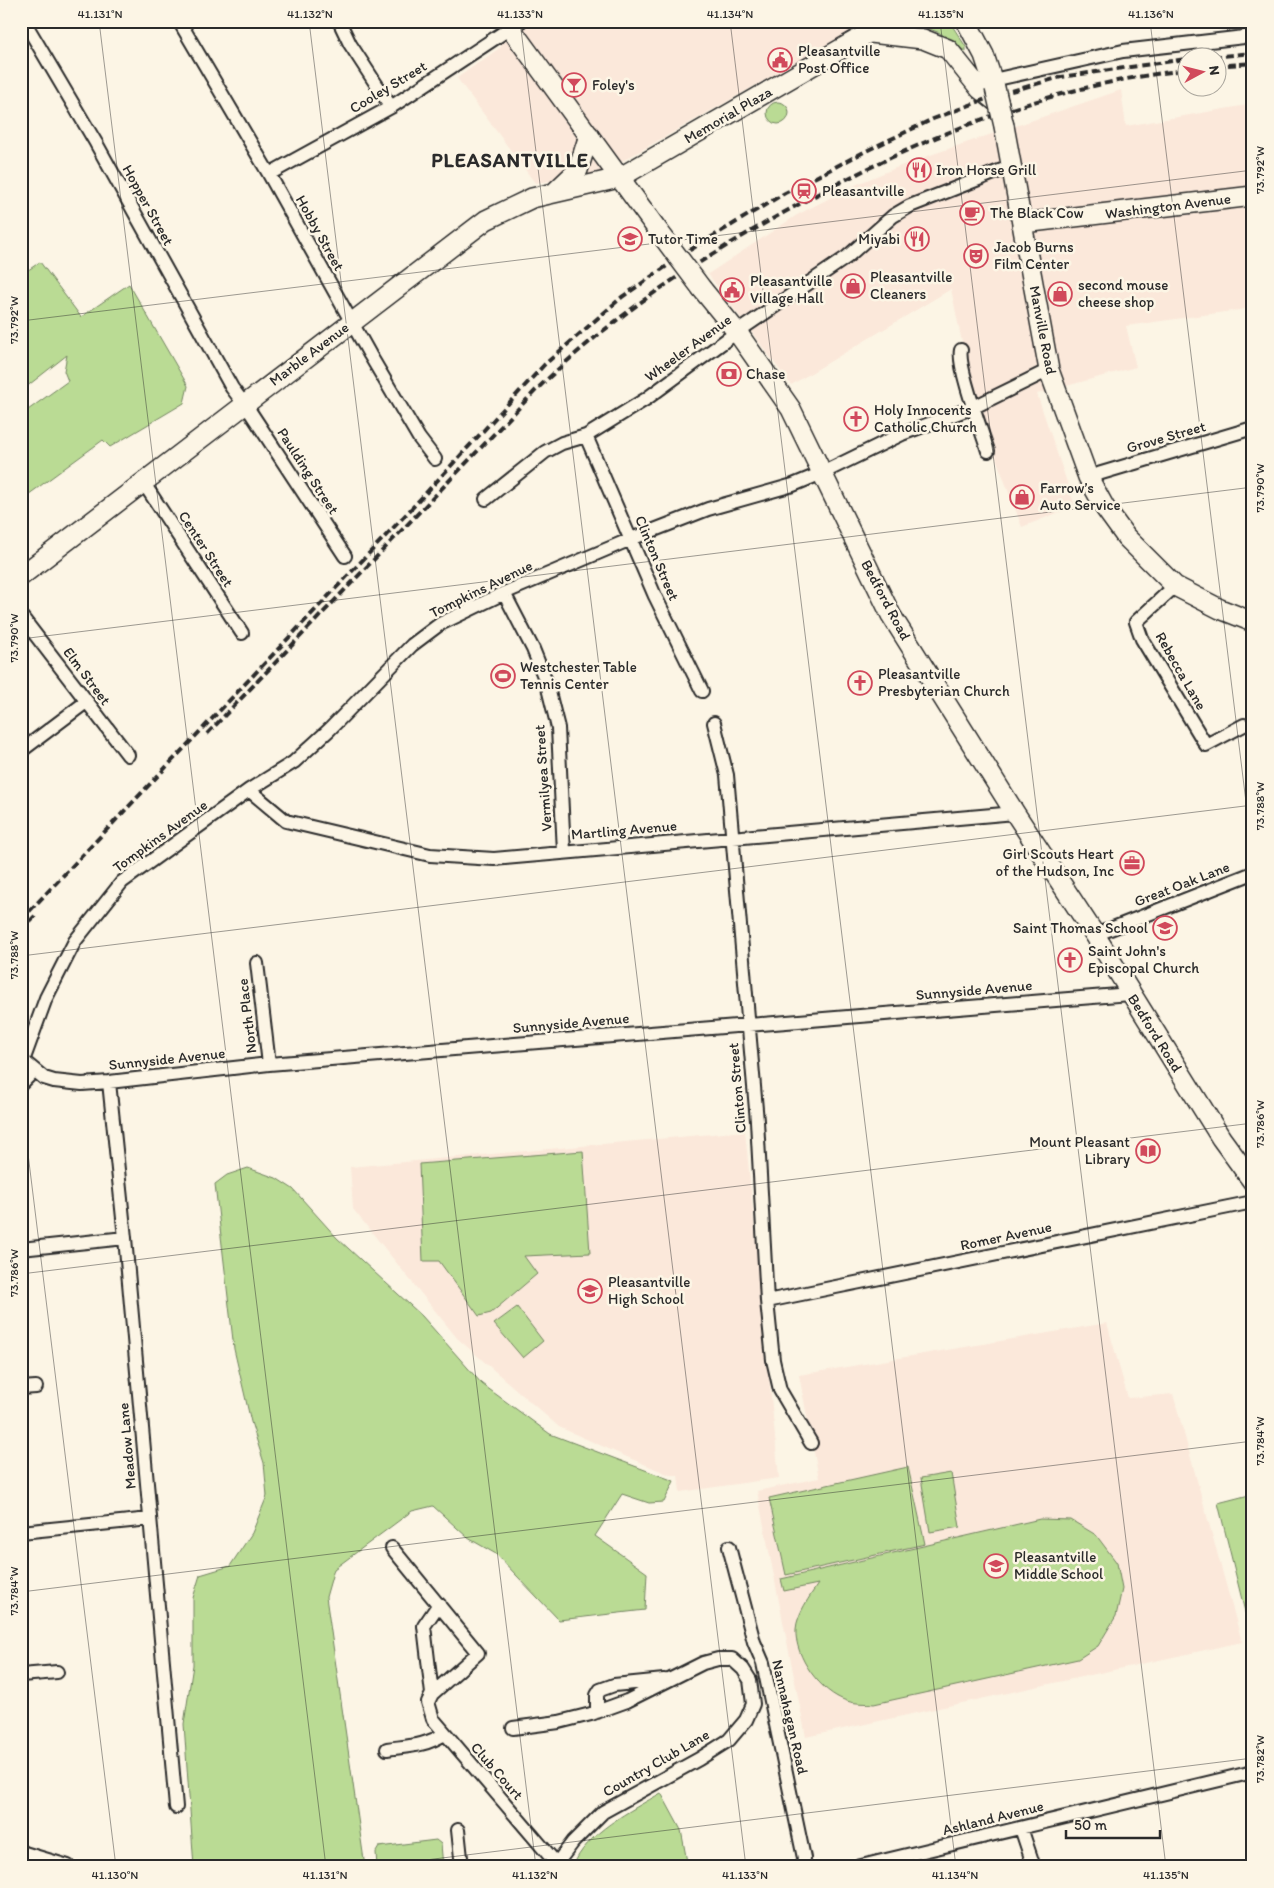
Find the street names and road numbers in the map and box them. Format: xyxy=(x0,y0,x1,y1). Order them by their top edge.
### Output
street label: Cooley Street xyxy=(346,57,430,117)
street label: Memorial Plaza xyxy=(681,82,775,148)
street label: Hopper Street xyxy=(118,161,178,249)
street label: Washington Avenue xyxy=(1104,189,1232,223)
street label: Hobby Street xyxy=(292,192,348,274)
street label: Manville Road xyxy=(1026,284,1060,376)
street label: Wheeler Avenue xyxy=(641,310,735,386)
street label: Marble Avenue xyxy=(266,318,352,390)
street label: Grove Street xyxy=(1124,417,1208,457)
street label: Paulding Street xyxy=(273,424,343,518)
street label: Center Street xyxy=(175,508,237,591)
street label: Clinton Street xyxy=(631,513,683,604)
street label: Tompkins Avenue xyxy=(427,556,535,622)
street label: Bedford Road xyxy=(857,557,915,643)
street label: Rebecca Lane xyxy=(1151,629,1211,713)
street label: Elm Street xyxy=(59,643,115,709)
street label: Vermilyea Street xyxy=(530,724,556,832)
street label: Tompkins Avenue xyxy=(109,796,211,876)
street label: Martling Avenue xyxy=(570,816,678,844)
street label: Great Oak Lane xyxy=(1132,858,1232,910)
street label: Sunnyside Avenue xyxy=(915,976,1033,1004)
street label: North Place xyxy=(233,978,261,1054)
street label: Bedford Road xyxy=(1124,991,1186,1075)
street label: Sunnyside Avenue xyxy=(512,1009,630,1037)
street label: Clinton Street xyxy=(724,1042,750,1134)
street label: Sunnyside Avenue xyxy=(108,1044,226,1074)
street label: Romer Avenue xyxy=(959,1218,1053,1254)
street label: Meadow Lane xyxy=(114,1402,140,1490)
street label: Nannahagan Road xyxy=(768,1658,812,1776)
street label: Country Club Lane xyxy=(600,1725,712,1801)
street label: Club Court xyxy=(467,1738,527,1804)
street label: Ashland Avenue xyxy=(941,1797,1045,1839)

